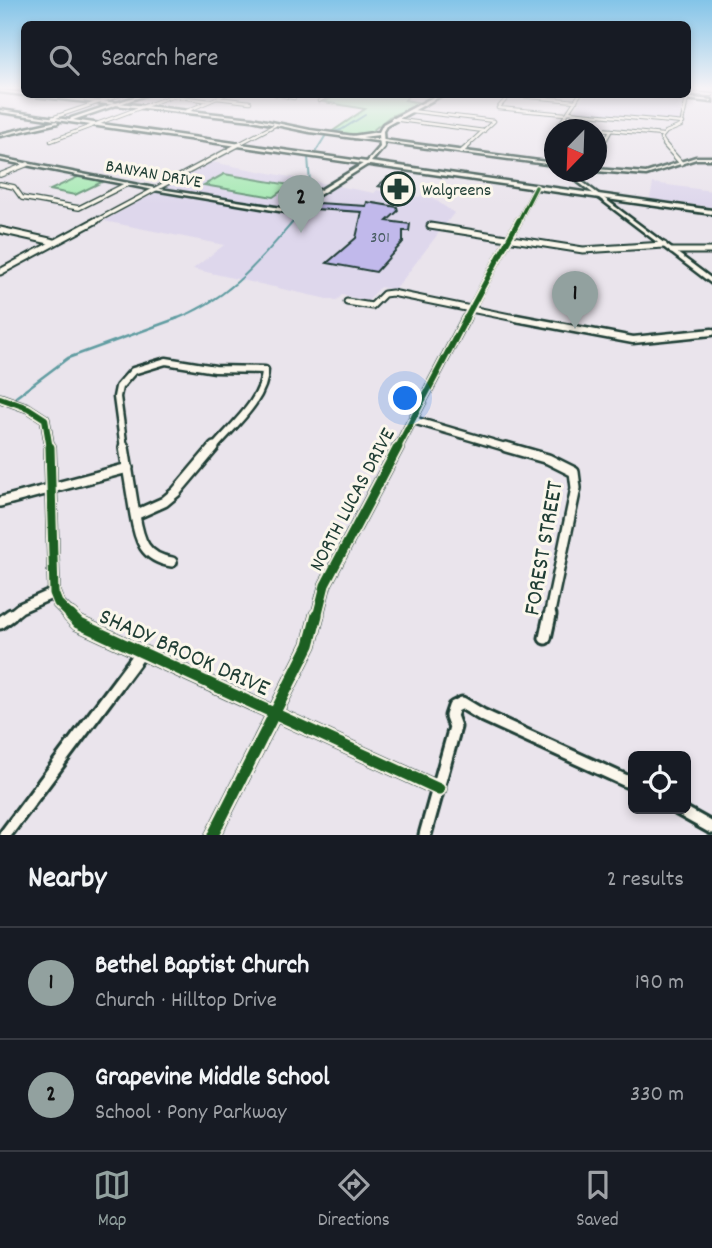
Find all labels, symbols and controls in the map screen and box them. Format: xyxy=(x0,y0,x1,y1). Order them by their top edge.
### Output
search box xyxy=(21,21,691,98)
icon: search xyxy=(45,41,83,79)
text: Search here xyxy=(101,41,219,78)
north arrow xyxy=(544,119,607,182)
street label: BANYAN DRIVE xyxy=(104,155,204,196)
pharmacy icon: Walgreens xyxy=(379,170,417,208)
pin: 2 xyxy=(278,175,324,233)
place label: Walgreens xyxy=(422,179,491,204)
house number: 301 xyxy=(370,227,390,250)
pin: 1 xyxy=(552,271,598,329)
your location xyxy=(388,381,422,415)
street label: NORTH LUCAS DRIVE xyxy=(303,423,404,577)
street label: FOREST STREET xyxy=(516,478,574,618)
street label: SHADY BROOK DRIVE xyxy=(93,601,275,707)
map controls xyxy=(628,751,691,814)
button: locate xyxy=(628,751,691,814)
text: Nearby xyxy=(28,859,106,902)
text: 2 results xyxy=(607,864,684,897)
text: Bethel Baptist Church xyxy=(95,948,309,985)
text: 1 xyxy=(48,967,54,1000)
text: 190 m xyxy=(635,967,684,1000)
text: Church · Hilltop Drive xyxy=(95,985,277,1018)
text: Grapevine Middle School xyxy=(95,1060,330,1097)
text: 2 xyxy=(46,1079,56,1112)
text: 330 m xyxy=(630,1079,684,1112)
text: School · Pony Parkway xyxy=(95,1097,287,1130)
tab: Map xyxy=(93,1166,131,1235)
tab: Directions xyxy=(318,1166,390,1235)
tab: Saved xyxy=(576,1166,619,1235)

